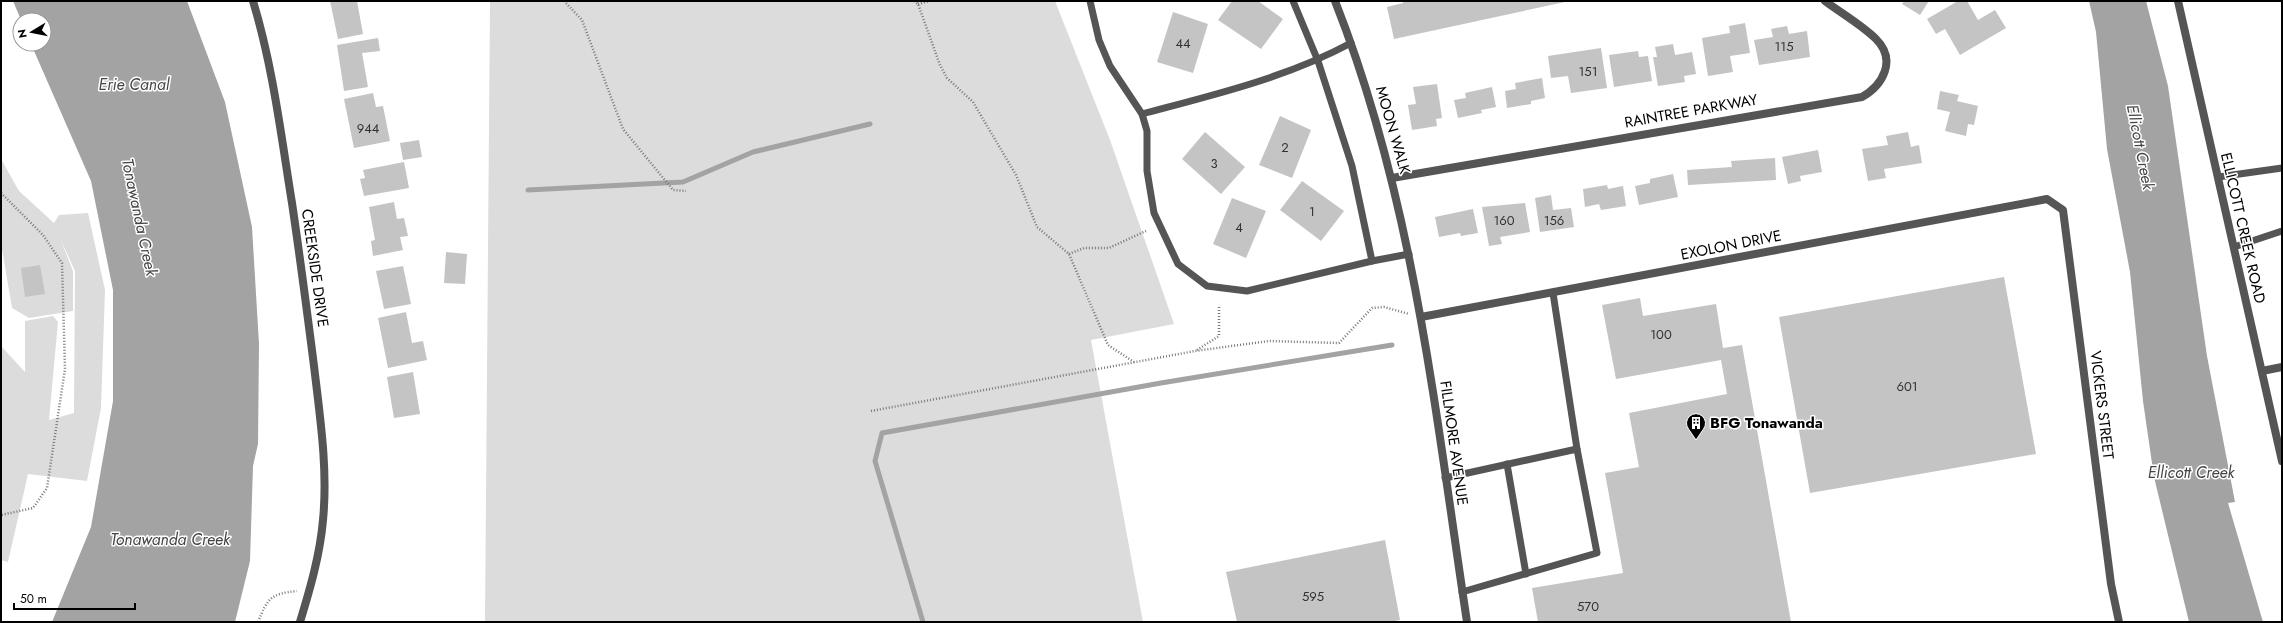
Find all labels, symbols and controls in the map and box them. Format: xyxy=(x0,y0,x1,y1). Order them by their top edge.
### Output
north arrow xyxy=(12,12,52,52)
text: N xyxy=(14,28,31,39)
house number: 44 xyxy=(1175,34,1191,53)
house number: 115 xyxy=(1774,37,1794,56)
house number: 151 xyxy=(1578,62,1598,81)
water label: Erie Canal xyxy=(99,73,171,96)
street label: MOON WALK xyxy=(1370,83,1416,177)
street label: RAINTREE PARKWAY xyxy=(1623,88,1760,134)
water label: Ellicott Creek xyxy=(2121,102,2160,193)
house number: 944 xyxy=(357,119,380,138)
house number: 2 xyxy=(1281,138,1289,157)
street label: ELLICOTT CREEK ROAD xyxy=(2215,150,2271,306)
house number: 3 xyxy=(1210,154,1218,173)
water label: Tonawanda Creek xyxy=(116,156,163,279)
house number: 1 xyxy=(1309,202,1315,221)
street label: CREEKSIDE DRIVE xyxy=(296,208,334,328)
house number: 160 xyxy=(1493,211,1515,230)
house number: 156 xyxy=(1544,211,1564,230)
house number: 4 xyxy=(1235,218,1243,237)
street label: EXOLON DRIVE xyxy=(1679,224,1783,266)
house number: 100 xyxy=(1650,325,1672,344)
street label: VICKERS STREET xyxy=(2084,350,2120,460)
house number: 601 xyxy=(1896,377,1918,396)
street label: FILLMORE AVENUE xyxy=(1434,379,1474,507)
building icon: BFG Tonawanda xyxy=(1685,412,1707,440)
place label: BFG Tonawanda xyxy=(1710,412,1823,434)
water label: Ellicott Creek xyxy=(2148,461,2235,484)
water label: Tonawanda Creek xyxy=(110,528,231,551)
scale bar xyxy=(14,585,135,611)
house number: 595 xyxy=(1302,587,1324,606)
text: 50 m xyxy=(20,590,47,608)
house number: 570 xyxy=(1577,597,1599,616)

